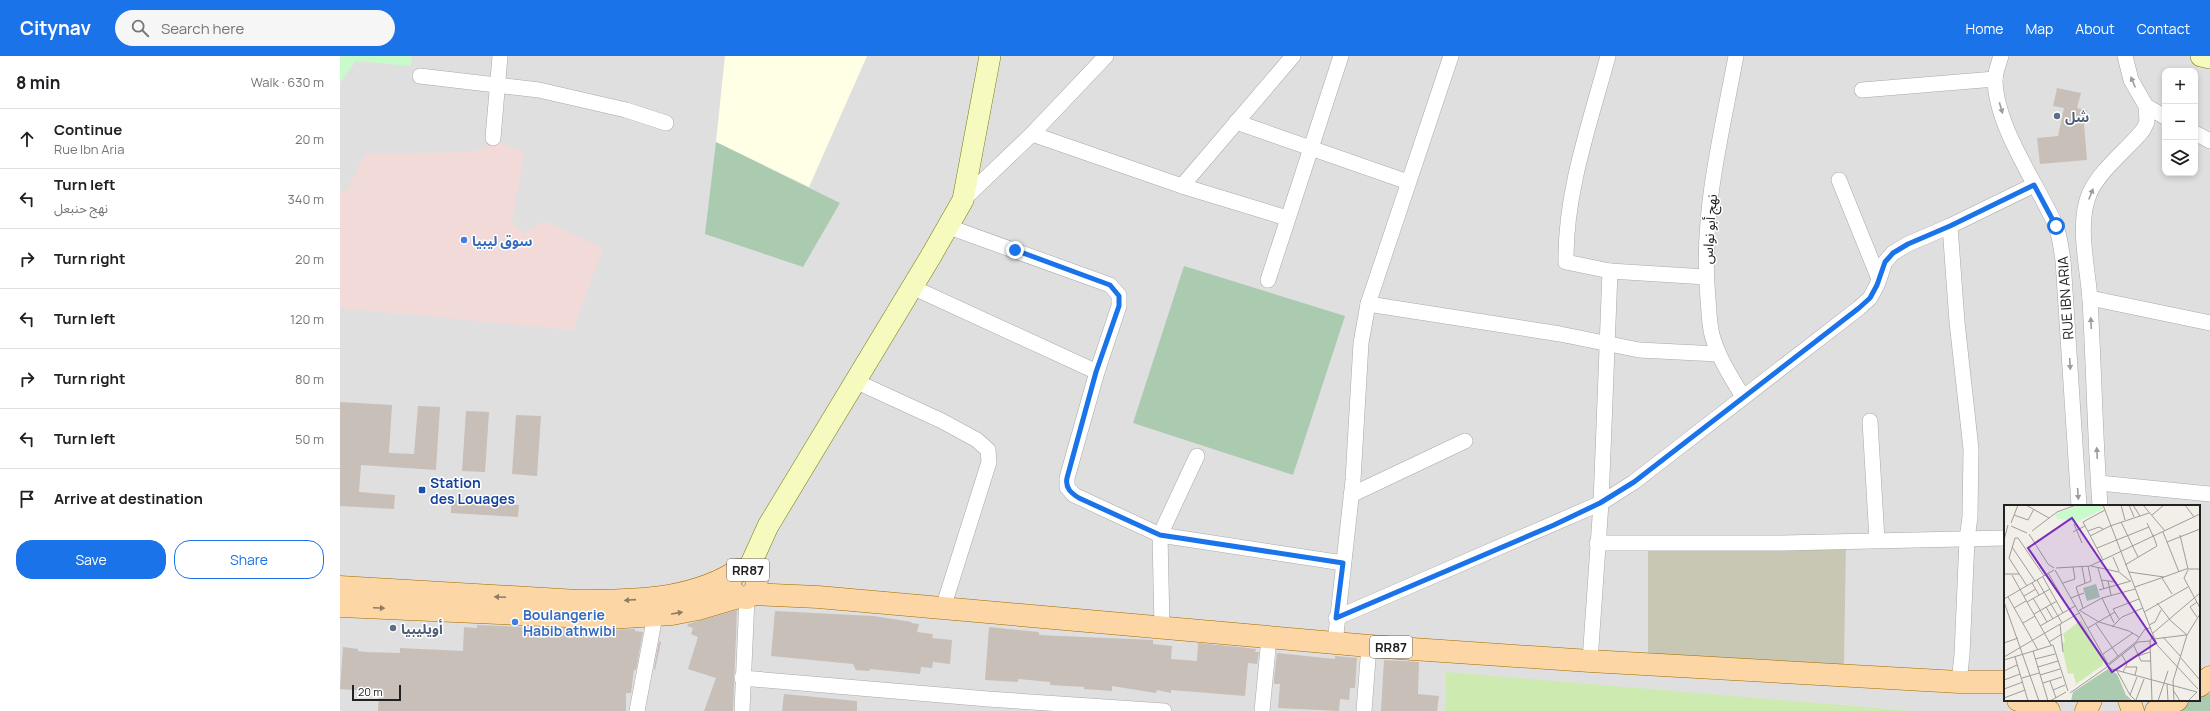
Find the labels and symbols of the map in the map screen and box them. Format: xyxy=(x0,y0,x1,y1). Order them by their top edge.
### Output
one-way arrow xyxy=(2129,76,2135,88)
one-way arrow xyxy=(1998,102,2004,114)
place label: شل xyxy=(2065,107,2089,126)
marker: شل xyxy=(2052,111,2062,121)
one-way arrow xyxy=(2088,188,2094,200)
street label: نهج أبو نواس xyxy=(1697,193,1723,265)
route start xyxy=(2047,217,2065,235)
place label: سوق ليبيا xyxy=(472,231,533,250)
marker: سوق ليبيا xyxy=(459,235,469,245)
route end xyxy=(1006,241,1024,259)
street label: RUE IBN ARIA xyxy=(2053,256,2077,340)
one-way arrow xyxy=(2088,316,2094,329)
one-way arrow xyxy=(2066,358,2073,370)
one-way arrow xyxy=(2094,447,2101,459)
place label: Station des Louages xyxy=(430,473,515,508)
marker: Station des Louages xyxy=(417,485,427,495)
one-way arrow xyxy=(2075,488,2082,500)
inset map xyxy=(2004,505,2200,701)
road number: RR87 xyxy=(727,559,769,581)
one-way arrow xyxy=(494,593,506,600)
one-way arrow xyxy=(624,596,636,603)
one-way arrow xyxy=(373,605,385,612)
place label: Boulangerie Habib athwibi xyxy=(523,605,616,640)
one-way arrow xyxy=(670,610,683,616)
marker: Boulangerie Habib athwibi xyxy=(510,617,520,627)
place label: أويليبيا xyxy=(401,619,443,638)
marker: أويليبيا xyxy=(388,623,398,633)
road number: RR87 xyxy=(1370,636,1412,658)
scale bar xyxy=(352,683,401,702)

